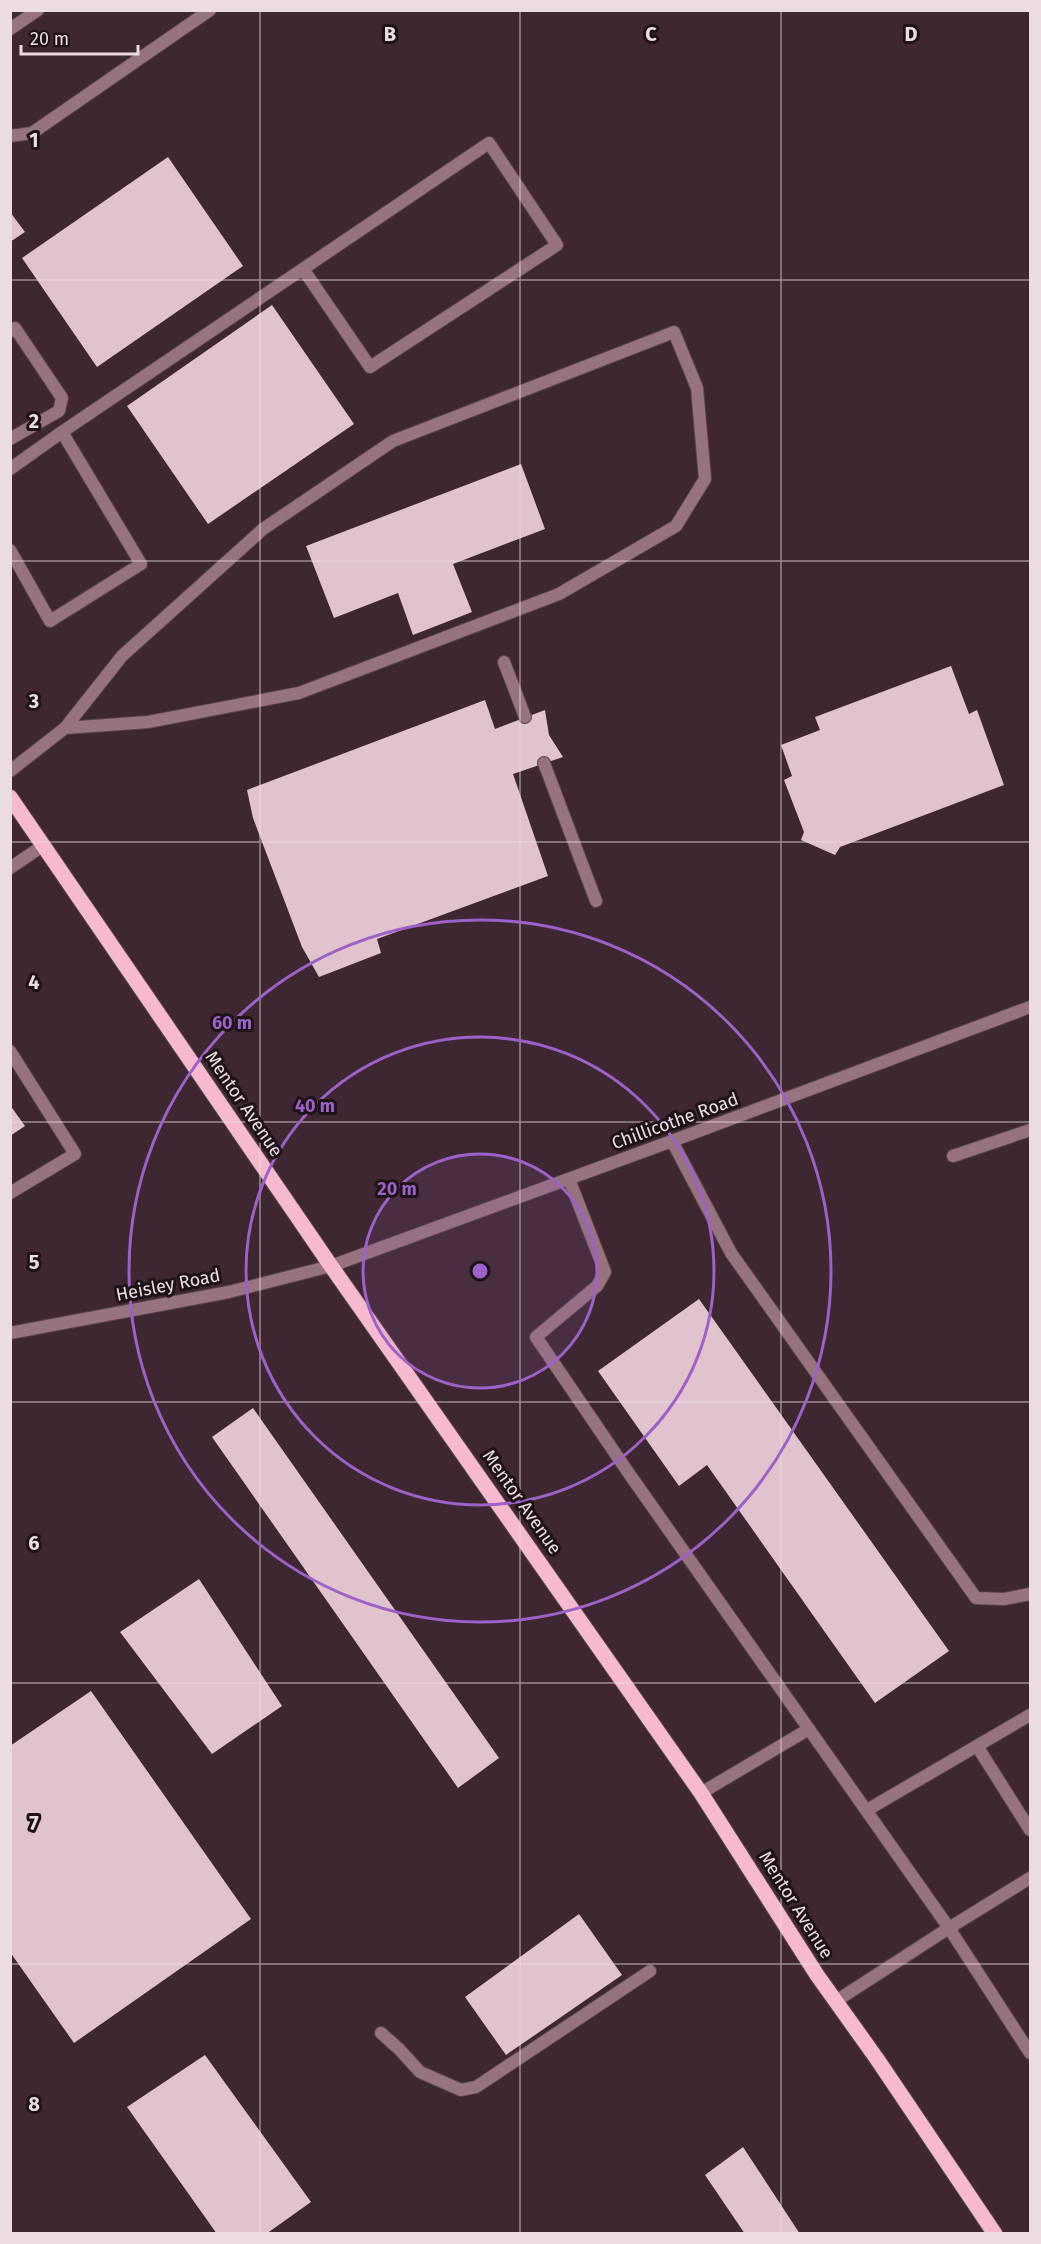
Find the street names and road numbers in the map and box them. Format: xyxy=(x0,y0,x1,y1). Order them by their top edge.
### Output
street label: Mentor Avenue xyxy=(201,1047,287,1161)
street label: Chillicothe Road xyxy=(609,1088,741,1154)
street label: Heisley Road xyxy=(114,1264,222,1306)
street label: Mentor Avenue xyxy=(478,1445,566,1559)
street label: Mentor Avenue xyxy=(754,1847,838,1963)

